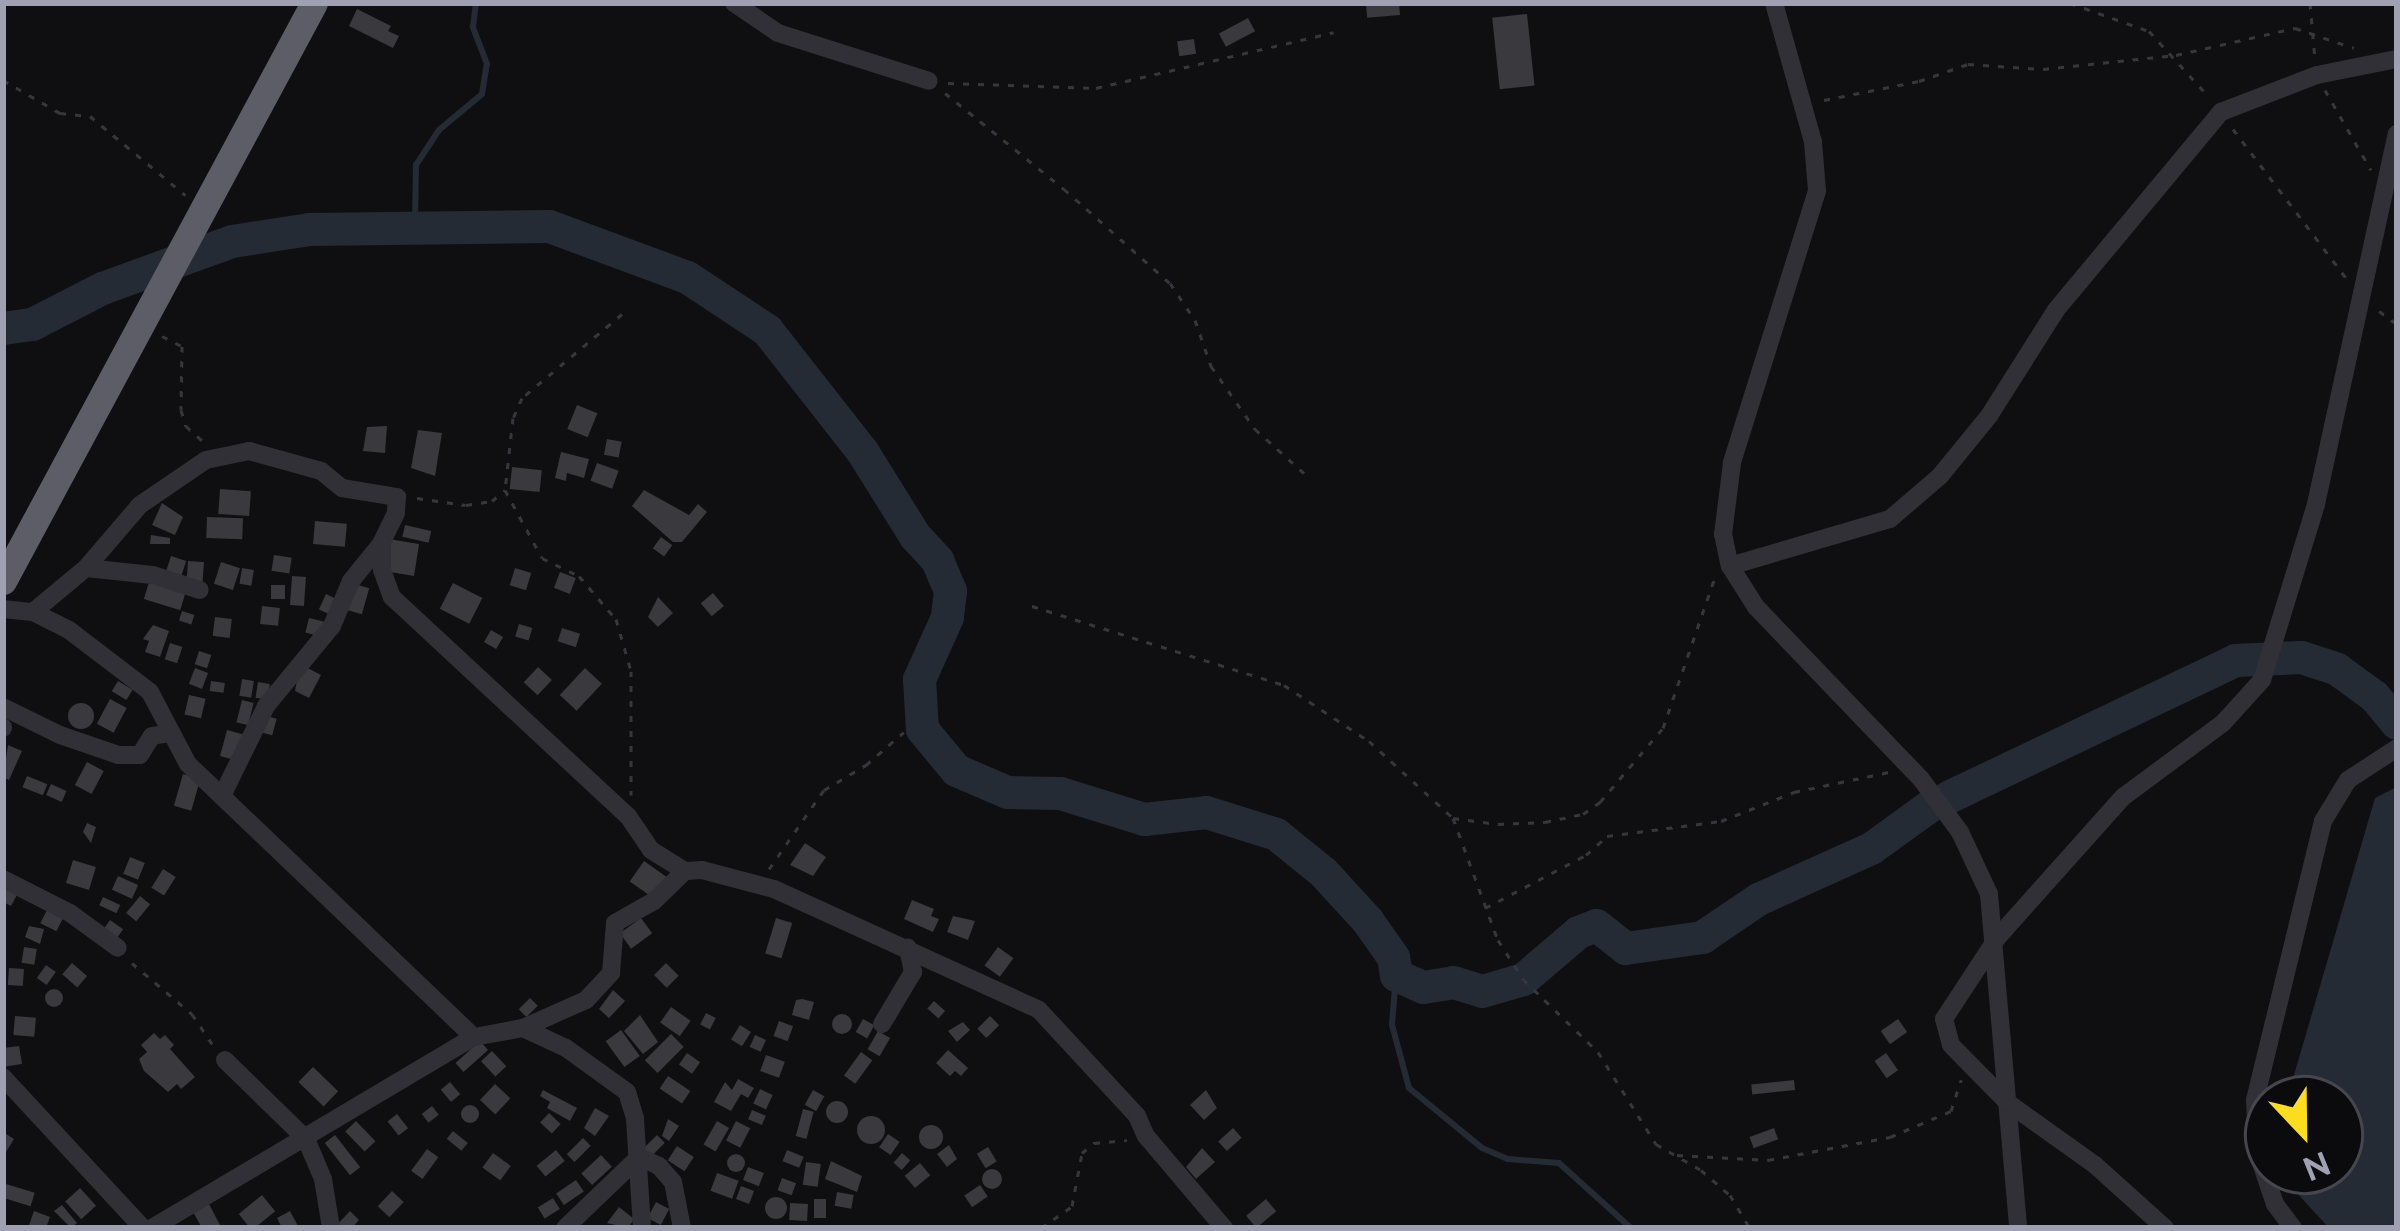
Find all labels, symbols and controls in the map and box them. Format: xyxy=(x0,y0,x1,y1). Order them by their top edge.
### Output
north arrow xyxy=(2244,1075,2364,1195)
text: N xyxy=(2298,1143,2336,1189)

